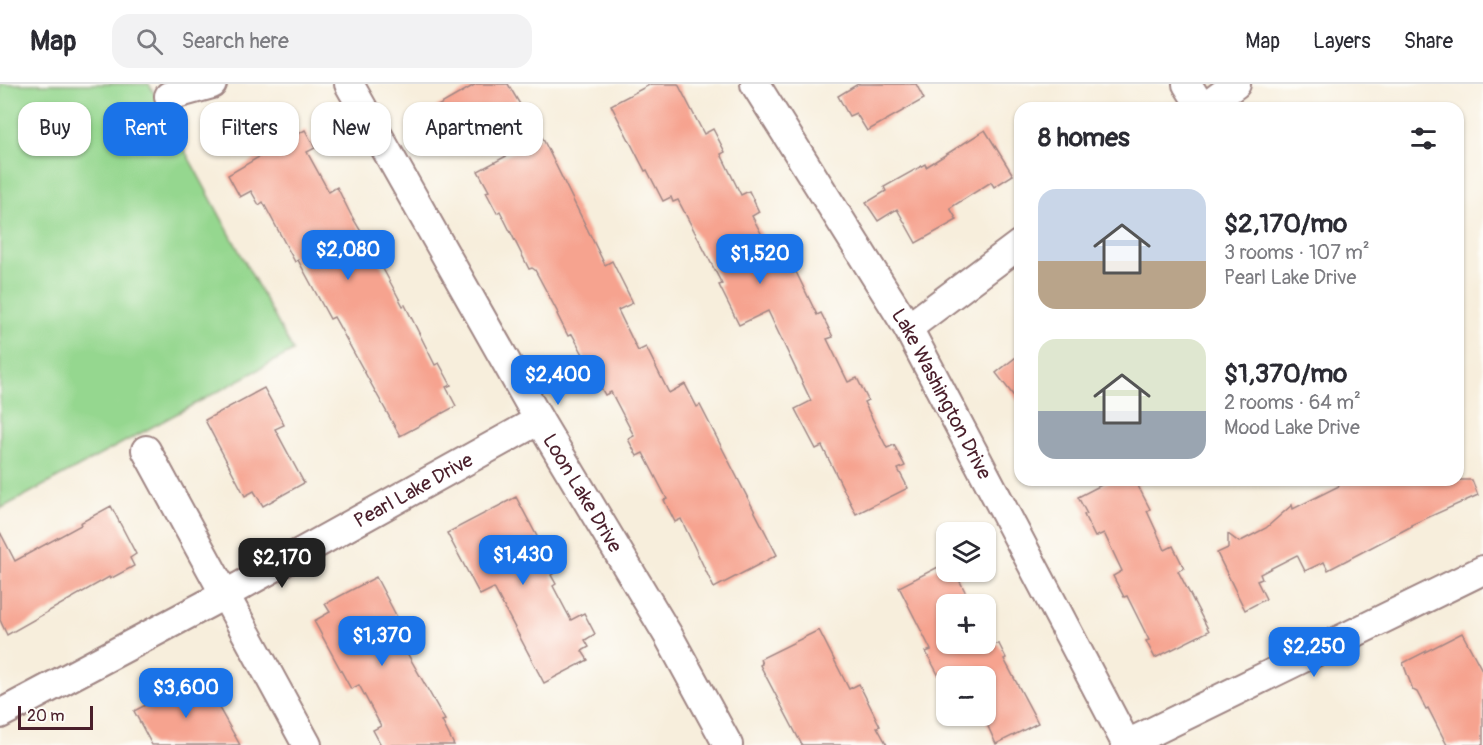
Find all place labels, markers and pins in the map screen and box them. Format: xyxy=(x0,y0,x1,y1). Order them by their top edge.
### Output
pin: $2,080 xyxy=(299,230,397,281)
pin: $1,520 xyxy=(711,234,809,285)
pin: $2,400 xyxy=(509,355,607,406)
pin: $1,430 xyxy=(474,535,572,586)
pin: $2,170 xyxy=(233,538,331,589)
pin: $1,370 xyxy=(333,616,431,667)
pin: $2,250 xyxy=(1265,627,1363,678)
pin: $3,600 xyxy=(137,668,235,719)

